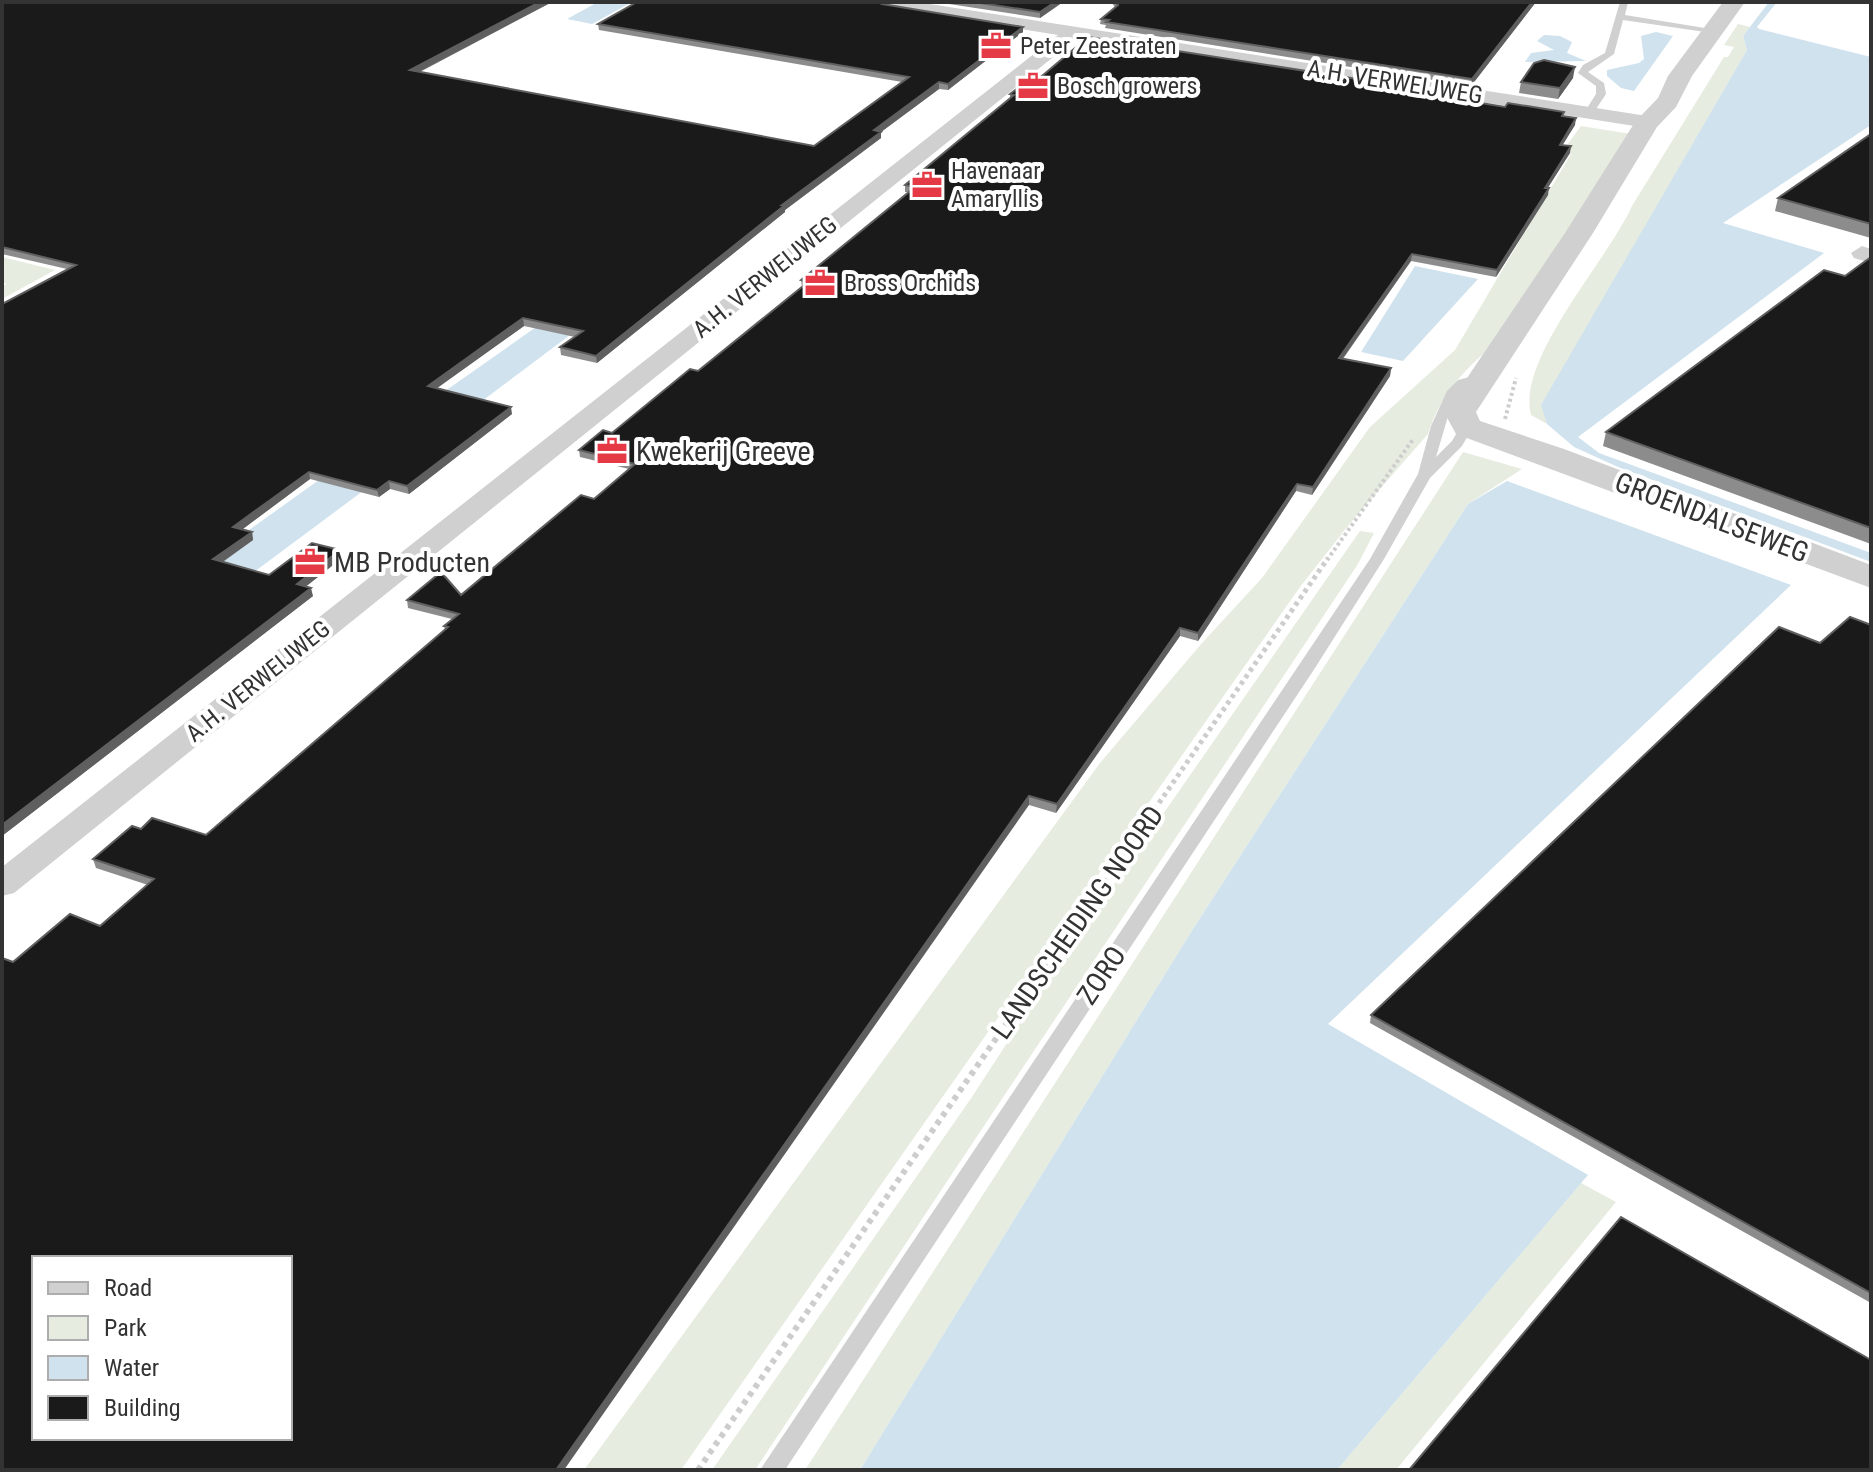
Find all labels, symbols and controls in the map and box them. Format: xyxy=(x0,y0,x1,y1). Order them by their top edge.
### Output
office icon: Peter Zeestraten xyxy=(979,29,1013,63)
place label: Peter Zeestraten xyxy=(1020,32,1177,60)
street label: A.H. VERWEIJWEG xyxy=(1305,54,1485,110)
office icon: Bosch growers xyxy=(1016,69,1050,103)
place label: Bosch growers xyxy=(1057,72,1197,100)
place label: Havenaar Amaryllis xyxy=(951,157,1041,213)
office icon: Havenaar Amaryllis xyxy=(910,168,944,202)
street label: A.H. VERWEIJWEG xyxy=(687,210,843,344)
office icon: Bross Orchids xyxy=(803,266,837,300)
place label: Bross Orchids xyxy=(844,269,976,297)
office icon: Kwekerij Greeve xyxy=(595,434,629,468)
place label: Kwekerij Greeve xyxy=(636,435,811,468)
street label: GROENDALSEWEG xyxy=(1610,465,1813,570)
office icon: MB Producten xyxy=(293,545,327,579)
place label: MB Producten xyxy=(334,546,490,579)
street label: A.H. VERWEIJWEG xyxy=(180,614,336,748)
street label: LANDSCHEIDING NOORD xyxy=(984,799,1170,1045)
street label: ZORO xyxy=(1070,940,1133,1011)
legend xyxy=(32,1256,292,1440)
text: Road xyxy=(104,1274,152,1302)
text: Park xyxy=(104,1314,147,1342)
text: Water xyxy=(104,1354,159,1382)
text: Building xyxy=(104,1394,181,1422)

